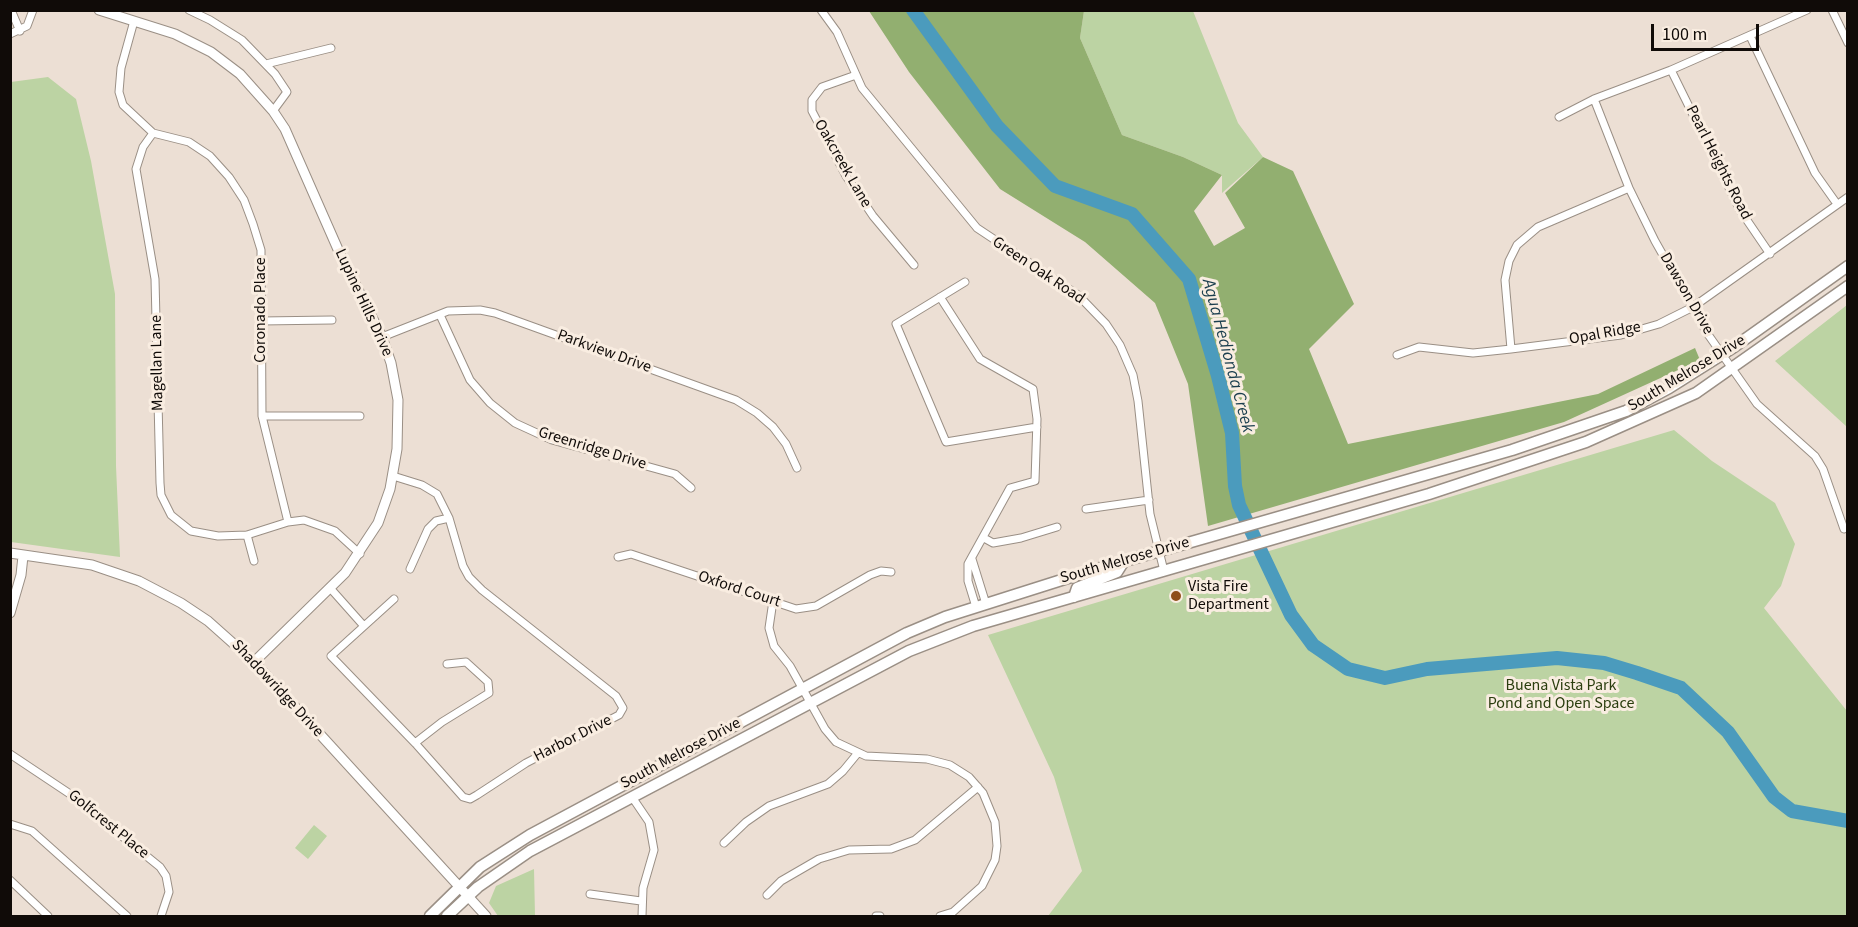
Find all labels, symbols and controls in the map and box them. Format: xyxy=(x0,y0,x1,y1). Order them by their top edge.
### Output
scale bar xyxy=(1654,12,1762,50)
text: 100 m xyxy=(1662,22,1707,47)
street label: Pearl Heights Road xyxy=(1681,103,1755,223)
street label: Oakcreek Lane xyxy=(809,117,875,211)
street label: Green Oak Road xyxy=(988,233,1088,309)
street label: Lupine Hills Drive xyxy=(330,246,396,360)
street label: Dawson Drive xyxy=(1655,250,1717,338)
street label: Coronado Place xyxy=(251,257,271,363)
water label: Agua Hedionda Creek xyxy=(1196,277,1258,435)
street label: Magellan Lane xyxy=(148,315,168,411)
street label: Opal Ridge xyxy=(1568,318,1642,350)
street label: Parkview Drive xyxy=(554,326,654,378)
street label: South Melrose Drive xyxy=(1625,331,1749,417)
street label: Greenridge Drive xyxy=(536,423,648,475)
street label: South Melrose Drive xyxy=(1058,533,1192,589)
street label: Oxford Court xyxy=(695,568,783,612)
place label: Vista Fire Department xyxy=(1188,577,1269,615)
marker: Vista Fire Department xyxy=(1169,589,1183,603)
street label: Shadowridge Drive xyxy=(227,636,327,742)
park label: Buena Vista Park Pond and Open Space xyxy=(1488,676,1634,714)
street label: Harbor Drive xyxy=(531,711,615,767)
street label: South Melrose Drive xyxy=(618,714,744,794)
street label: Golfcrest Place xyxy=(64,786,152,864)

